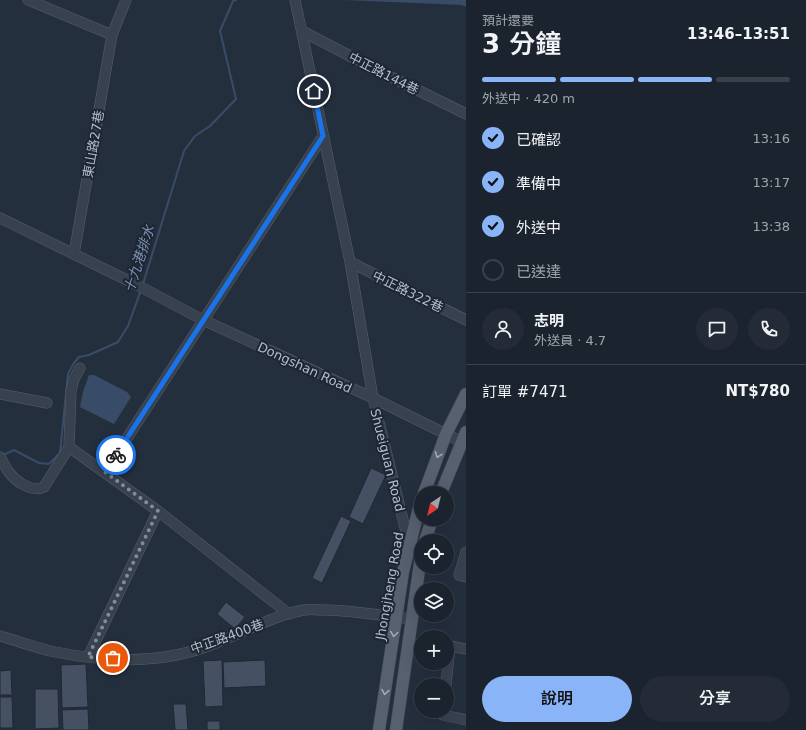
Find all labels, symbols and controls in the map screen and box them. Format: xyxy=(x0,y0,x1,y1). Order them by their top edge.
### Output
text: 預計還要 xyxy=(482,13,534,28)
text: 13:46–13:51 xyxy=(687,25,790,43)
text: 3 分鐘 xyxy=(482,29,561,59)
street label: 中正路144巷 xyxy=(346,49,421,98)
pin xyxy=(297,74,331,108)
icon: home xyxy=(303,80,325,102)
text: 外送中 · 420 m xyxy=(482,91,575,106)
street label: 東山路27巷 xyxy=(80,109,107,179)
icon: check xyxy=(482,127,504,149)
text: 已確認 xyxy=(516,131,561,149)
text: 13:16 xyxy=(753,131,790,146)
icon: check xyxy=(482,171,504,193)
text: 準備中 xyxy=(516,175,561,193)
text: 13:17 xyxy=(753,175,790,190)
icon: check xyxy=(482,215,504,237)
text: 外送中 xyxy=(516,219,561,237)
text: 13:38 xyxy=(753,219,790,234)
water label: 十九港排水 xyxy=(121,222,158,295)
text: 已送達 xyxy=(516,263,561,281)
street label: 中正路322巷 xyxy=(370,268,446,315)
button: person xyxy=(482,308,524,350)
button: chat xyxy=(696,308,738,350)
button: phone xyxy=(748,308,790,350)
text: 志明 xyxy=(534,312,564,330)
text: 外送員 · 4.7 xyxy=(534,333,606,348)
street label: Dongshan Road xyxy=(255,339,354,396)
text: NT$780 xyxy=(725,382,790,400)
text: 訂單 #7471 xyxy=(482,383,568,401)
street label: Shueiguan Road xyxy=(367,407,408,513)
courier xyxy=(96,435,136,475)
icon: bike xyxy=(105,444,127,466)
one-way arrow xyxy=(434,451,443,458)
north arrow xyxy=(414,486,454,526)
map controls xyxy=(414,486,454,718)
street label: Jhongjheng Road xyxy=(372,531,406,642)
button: locate xyxy=(414,534,454,574)
button: layers xyxy=(414,582,454,622)
street label: 中正路400巷 xyxy=(189,616,266,657)
button: + xyxy=(414,630,454,670)
one-way arrow xyxy=(390,631,399,637)
pin xyxy=(96,641,130,675)
icon: bag xyxy=(102,647,124,669)
button: 說明 xyxy=(482,676,632,722)
button: 分享 xyxy=(640,676,790,722)
button: − xyxy=(414,678,454,718)
one-way arrow xyxy=(381,689,390,695)

